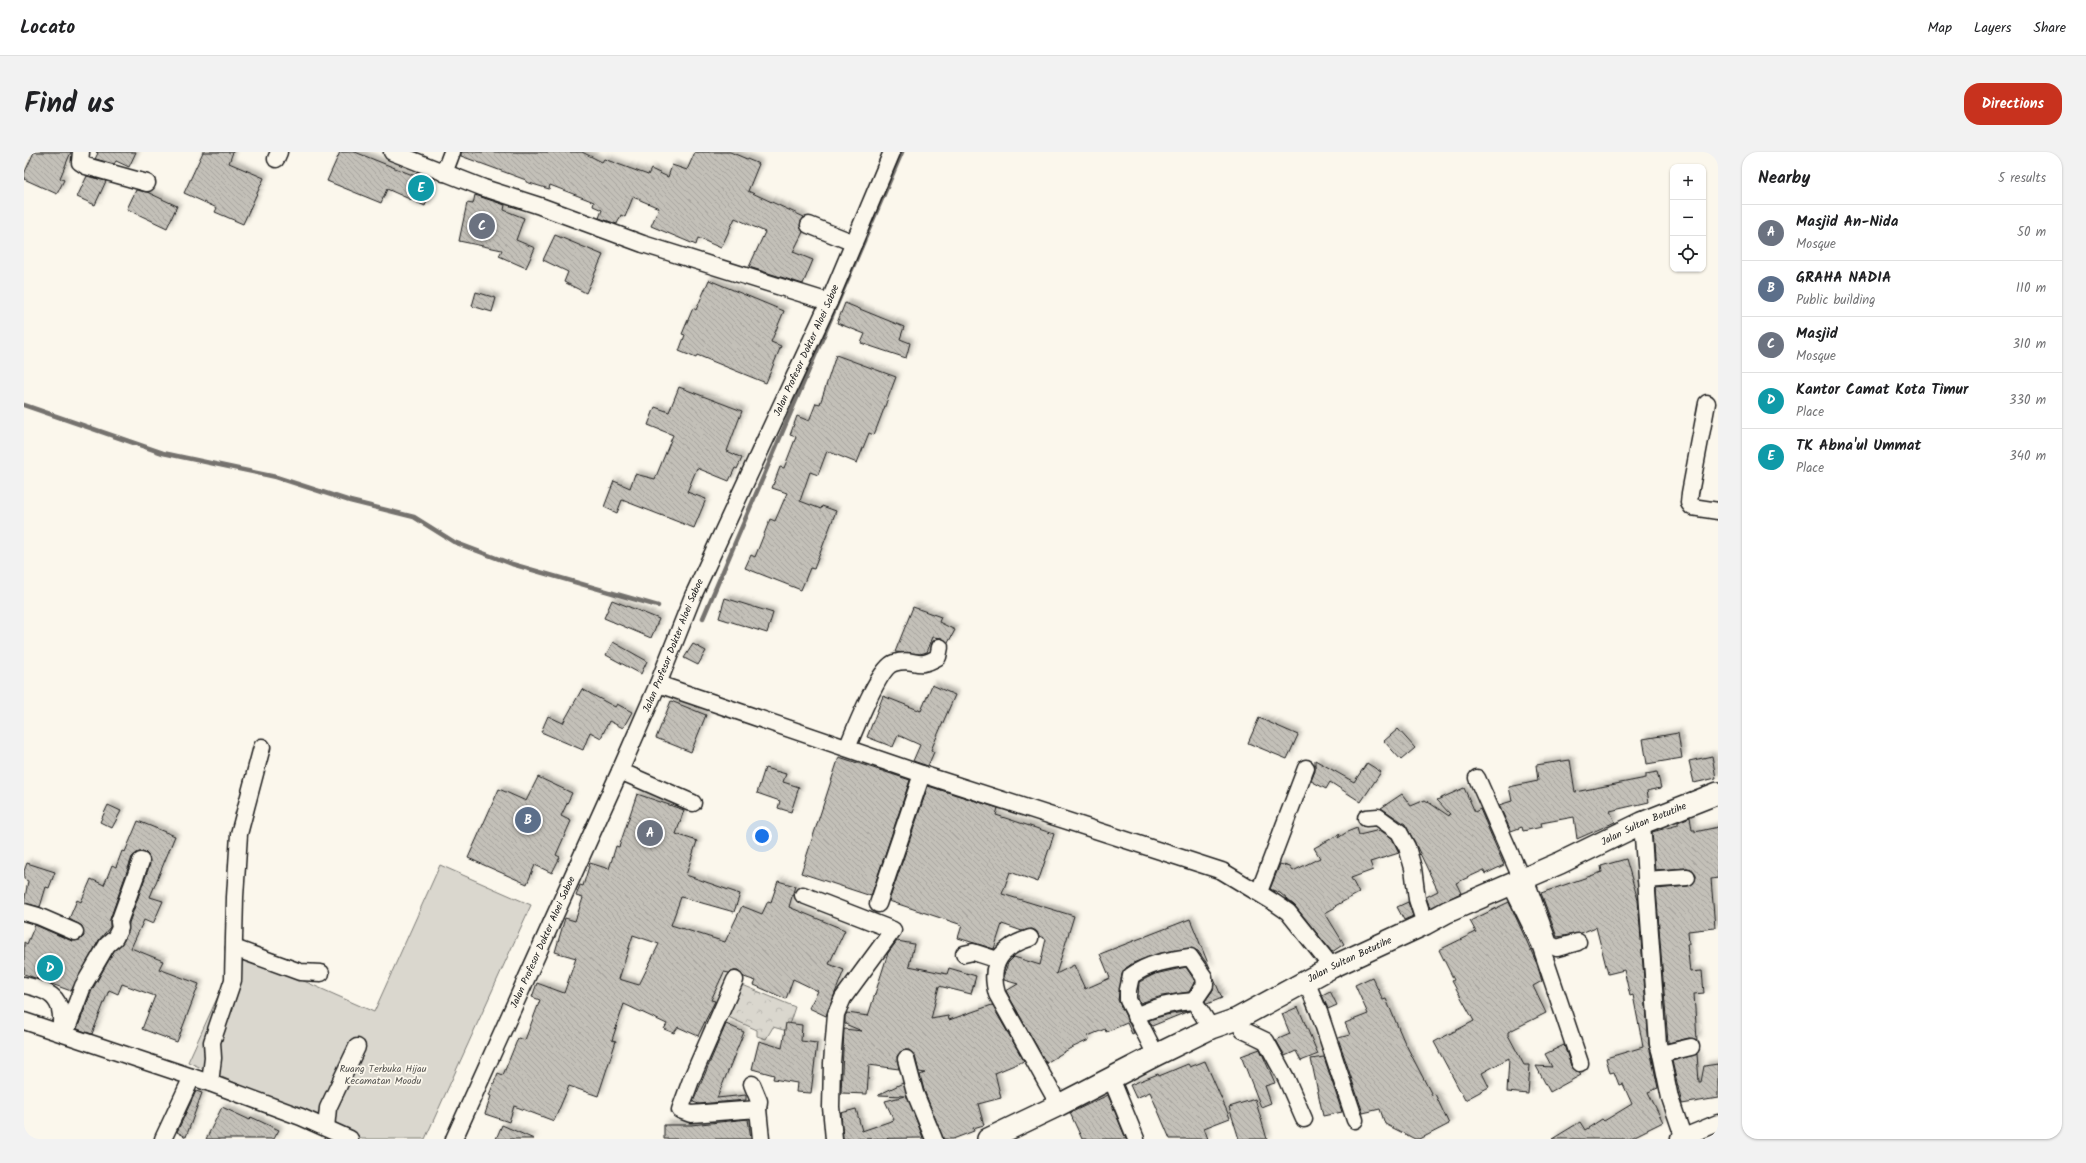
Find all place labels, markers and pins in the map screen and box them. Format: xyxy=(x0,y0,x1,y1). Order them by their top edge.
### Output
pin: E xyxy=(408,173,434,203)
pin: C xyxy=(469,211,495,241)
pin: B xyxy=(515,805,541,835)
pin: A xyxy=(637,818,663,848)
pin: D xyxy=(37,953,63,983)

